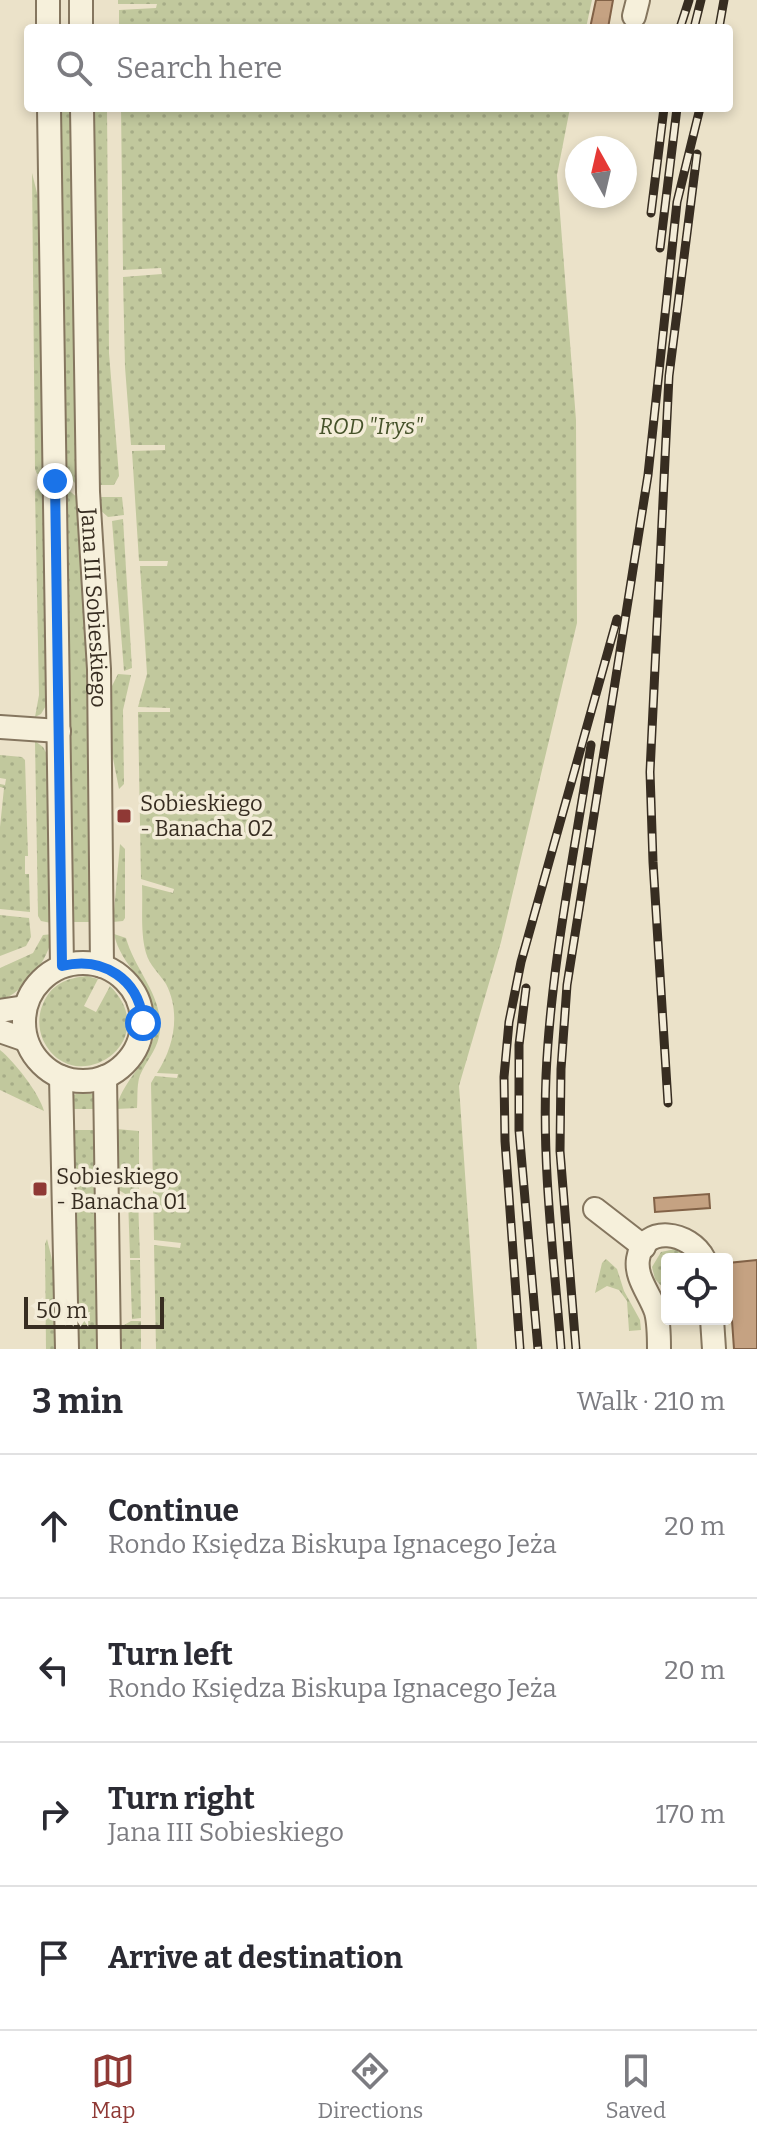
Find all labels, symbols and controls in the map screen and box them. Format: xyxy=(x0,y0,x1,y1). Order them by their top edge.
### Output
search box xyxy=(24,24,733,112)
icon: search xyxy=(52,46,96,90)
text: Search here xyxy=(116,50,283,86)
north arrow xyxy=(565,136,637,208)
park label: ROD "Irys" xyxy=(319,413,424,440)
route end xyxy=(37,463,73,499)
street label: Jana III Sobieskiego xyxy=(75,506,112,708)
place label: Sobieskiego - Banacha 02 xyxy=(140,790,273,842)
marker: Sobieskiego - Banacha 02 xyxy=(115,807,133,825)
route start xyxy=(125,1005,161,1041)
place label: Sobieskiego - Banacha 01 xyxy=(56,1163,186,1215)
marker: Sobieskiego - Banacha 01 xyxy=(31,1180,49,1198)
map controls xyxy=(661,1253,733,1325)
button: locate xyxy=(661,1253,733,1325)
scale bar xyxy=(24,1293,164,1329)
text: 50 m xyxy=(36,1297,87,1324)
text: 3 min xyxy=(32,1381,123,1422)
text: Walk · 210 m xyxy=(577,1386,725,1417)
text: Continue xyxy=(108,1493,239,1529)
icon: ahead xyxy=(32,1504,76,1548)
text: 20 m xyxy=(664,1511,725,1542)
text: Rondo Księdza Biskupa Ignacego Jeża xyxy=(108,1529,557,1560)
text: Turn left xyxy=(108,1637,233,1673)
icon: left xyxy=(32,1648,76,1692)
text: 20 m xyxy=(664,1655,725,1686)
text: Rondo Księdza Biskupa Ignacego Jeża xyxy=(108,1673,557,1704)
text: Turn right xyxy=(108,1781,255,1817)
icon: right xyxy=(32,1792,76,1836)
text: 170 m xyxy=(655,1799,725,1830)
text: Jana III Sobieskiego xyxy=(108,1817,344,1848)
icon: arrive xyxy=(32,1936,76,1980)
text: Arrive at destination xyxy=(108,1940,403,1976)
tab: Map xyxy=(91,2049,135,2124)
tab: Directions xyxy=(318,2049,423,2124)
tab: Saved xyxy=(606,2049,666,2124)

